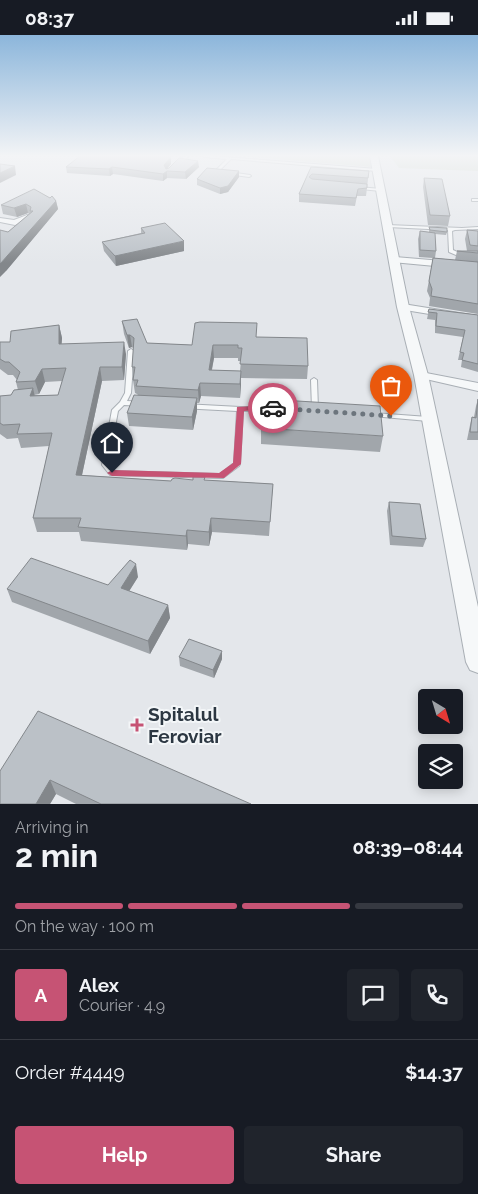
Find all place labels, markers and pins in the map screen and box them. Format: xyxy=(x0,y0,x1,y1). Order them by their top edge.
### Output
pin xyxy=(370,365,412,416)
pin xyxy=(91,422,133,473)
place label: Spitalul Feroviar xyxy=(148,703,222,747)
marker: Spitalul Feroviar xyxy=(130,718,144,732)

